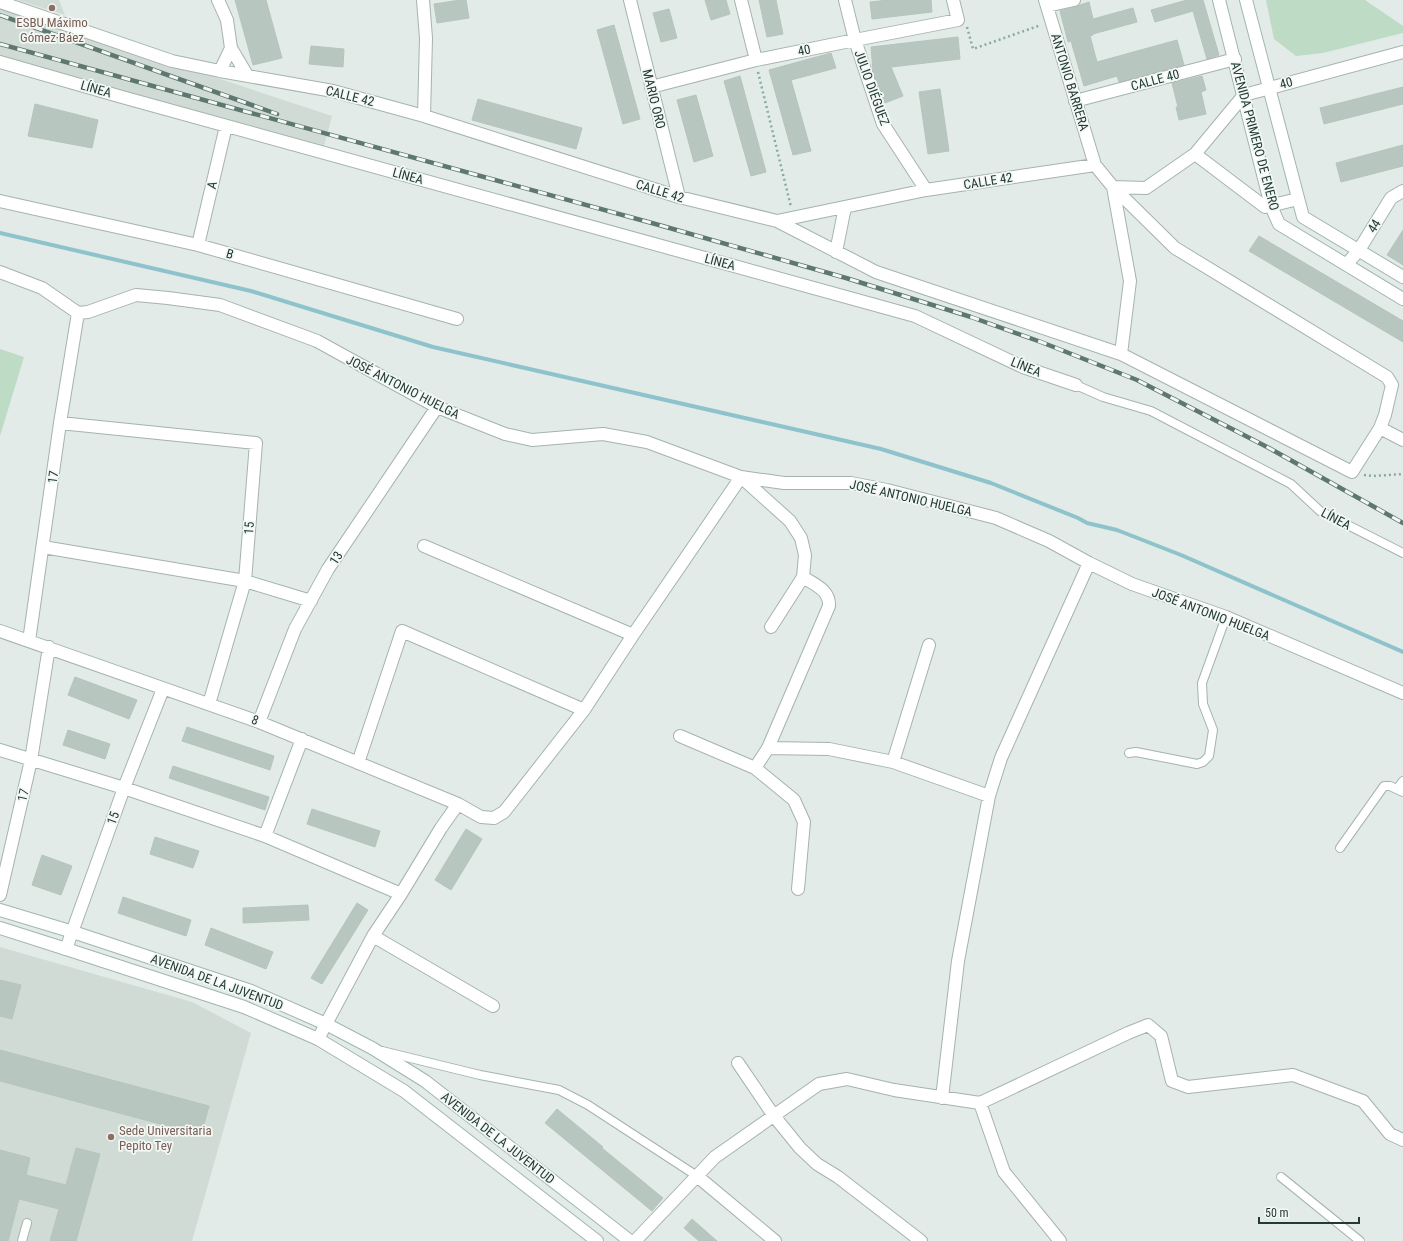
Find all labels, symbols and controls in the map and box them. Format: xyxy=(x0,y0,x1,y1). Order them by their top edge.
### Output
marker: ESBU Máximo Gómez Báez xyxy=(47,3,57,13)
place label: ESBU Máximo Gómez Báez xyxy=(16,15,88,45)
street label: ANTONIO BARRERA xyxy=(1048,31,1092,133)
street label: 40 xyxy=(796,41,812,59)
street label: JULIO DIÉGUEZ xyxy=(851,48,893,128)
street label: AVENIDA PRIMERO DE ENERO xyxy=(1228,60,1282,212)
street label: CALLE 40 xyxy=(1129,66,1181,94)
street label: MARIO ORO xyxy=(639,68,669,131)
street label: 40 xyxy=(1278,74,1294,92)
street label: LÍNEA xyxy=(79,77,114,101)
street label: CALLE 42 xyxy=(324,83,376,109)
street label: LÍNEA xyxy=(391,165,426,187)
street label: CALLE 42 xyxy=(962,170,1014,192)
street label: CALLE 42 xyxy=(634,177,686,205)
street label: A xyxy=(204,179,220,190)
street label: 44 xyxy=(1364,216,1384,235)
street label: B xyxy=(225,246,235,262)
street label: LÍNEA xyxy=(703,251,738,273)
street label: JOSÉ ANTONIO HUELGA xyxy=(344,352,463,422)
street label: LÍNEA xyxy=(1009,354,1044,380)
street label: 17 xyxy=(45,470,61,484)
street label: JOSÉ ANTONIO HUELGA xyxy=(848,477,974,519)
street label: LÍNEA xyxy=(1319,505,1354,533)
street label: 15 xyxy=(241,521,257,535)
street label: 13 xyxy=(326,548,346,568)
street label: JOSÉ ANTONIO HUELGA xyxy=(1150,585,1272,644)
street label: 8 xyxy=(249,712,261,728)
street label: 17 xyxy=(14,787,32,803)
street label: 15 xyxy=(104,809,122,827)
street label: AVENIDA DE LA JUVENTUD xyxy=(149,951,285,1013)
street label: AVENIDA DE LA JUVENTUD xyxy=(438,1089,558,1187)
place label: Sede Universitaria Pepito Tey xyxy=(119,1123,212,1153)
marker: Sede Universitaria Pepito Tey xyxy=(106,1132,116,1142)
scale bar xyxy=(1259,1199,1359,1225)
text: 50 m xyxy=(1265,1206,1289,1220)

